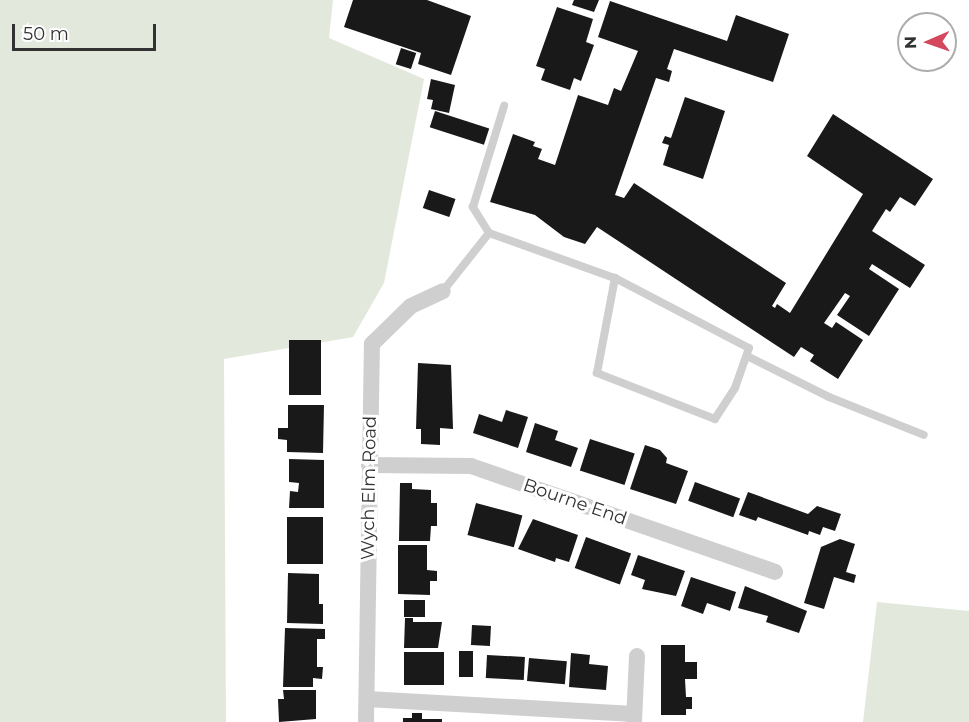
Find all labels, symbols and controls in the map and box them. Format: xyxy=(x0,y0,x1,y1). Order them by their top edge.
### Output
scale bar xyxy=(15,12,159,50)
north arrow xyxy=(897,12,957,72)
text: 50 m xyxy=(23,23,69,45)
text: N xyxy=(901,36,920,49)
street label: Wych Elm Road xyxy=(357,416,381,560)
street label: Bourne End xyxy=(520,474,630,530)

